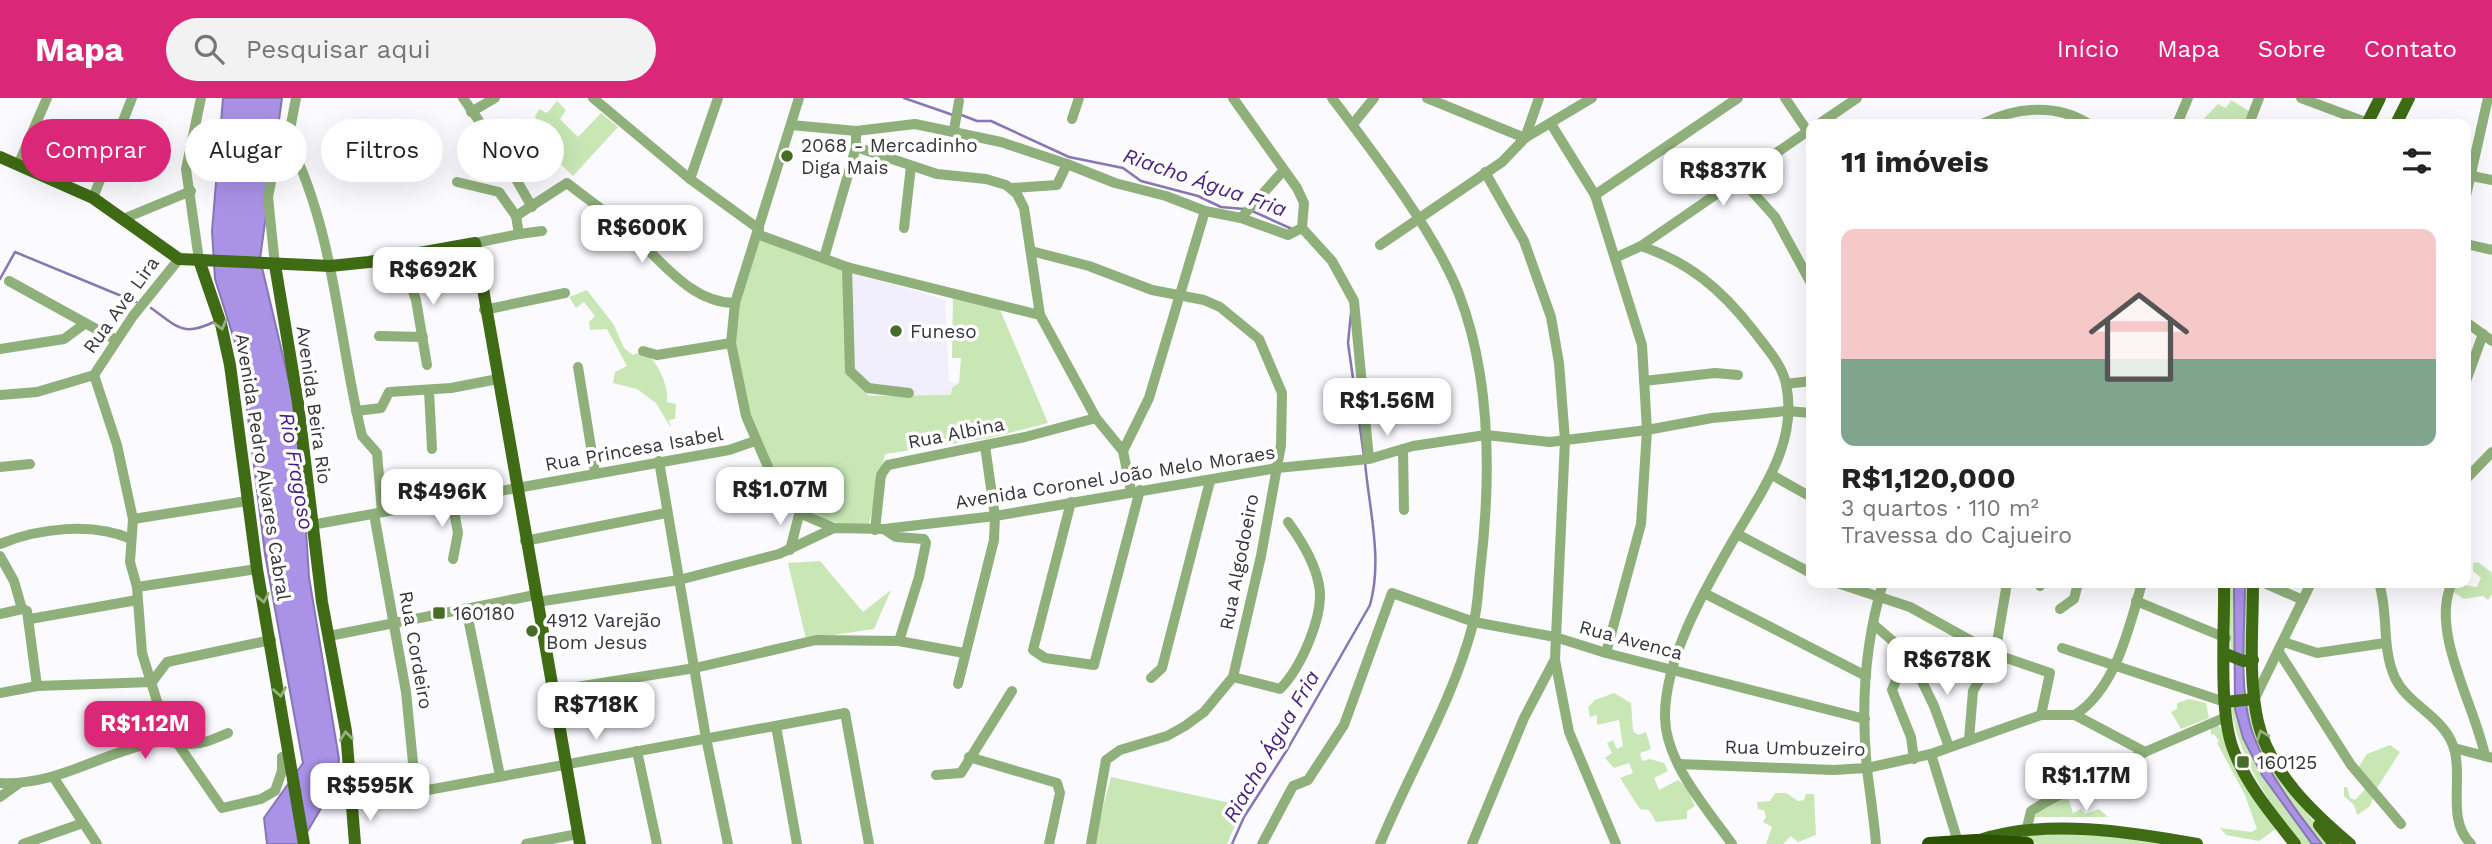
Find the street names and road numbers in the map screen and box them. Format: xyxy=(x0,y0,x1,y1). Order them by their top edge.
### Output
street label: Rua Ave Lira xyxy=(78,252,164,358)
street label: Avenida Beira Rio xyxy=(291,324,337,486)
street label: Avenida Pedro Alvares Cabral xyxy=(231,332,296,602)
street label: Rua Albina xyxy=(906,412,1007,454)
street label: Rua Princesa Isabel xyxy=(543,422,725,476)
street label: Avenida Coronel João Melo Moraes xyxy=(953,440,1277,514)
street label: Rua Algodoeiro xyxy=(1215,492,1263,632)
street label: Rua Cordeiro xyxy=(394,589,438,711)
street label: Rua Avenca xyxy=(1577,615,1685,665)
street label: Rua Umbuzeiro xyxy=(1724,735,1866,761)

